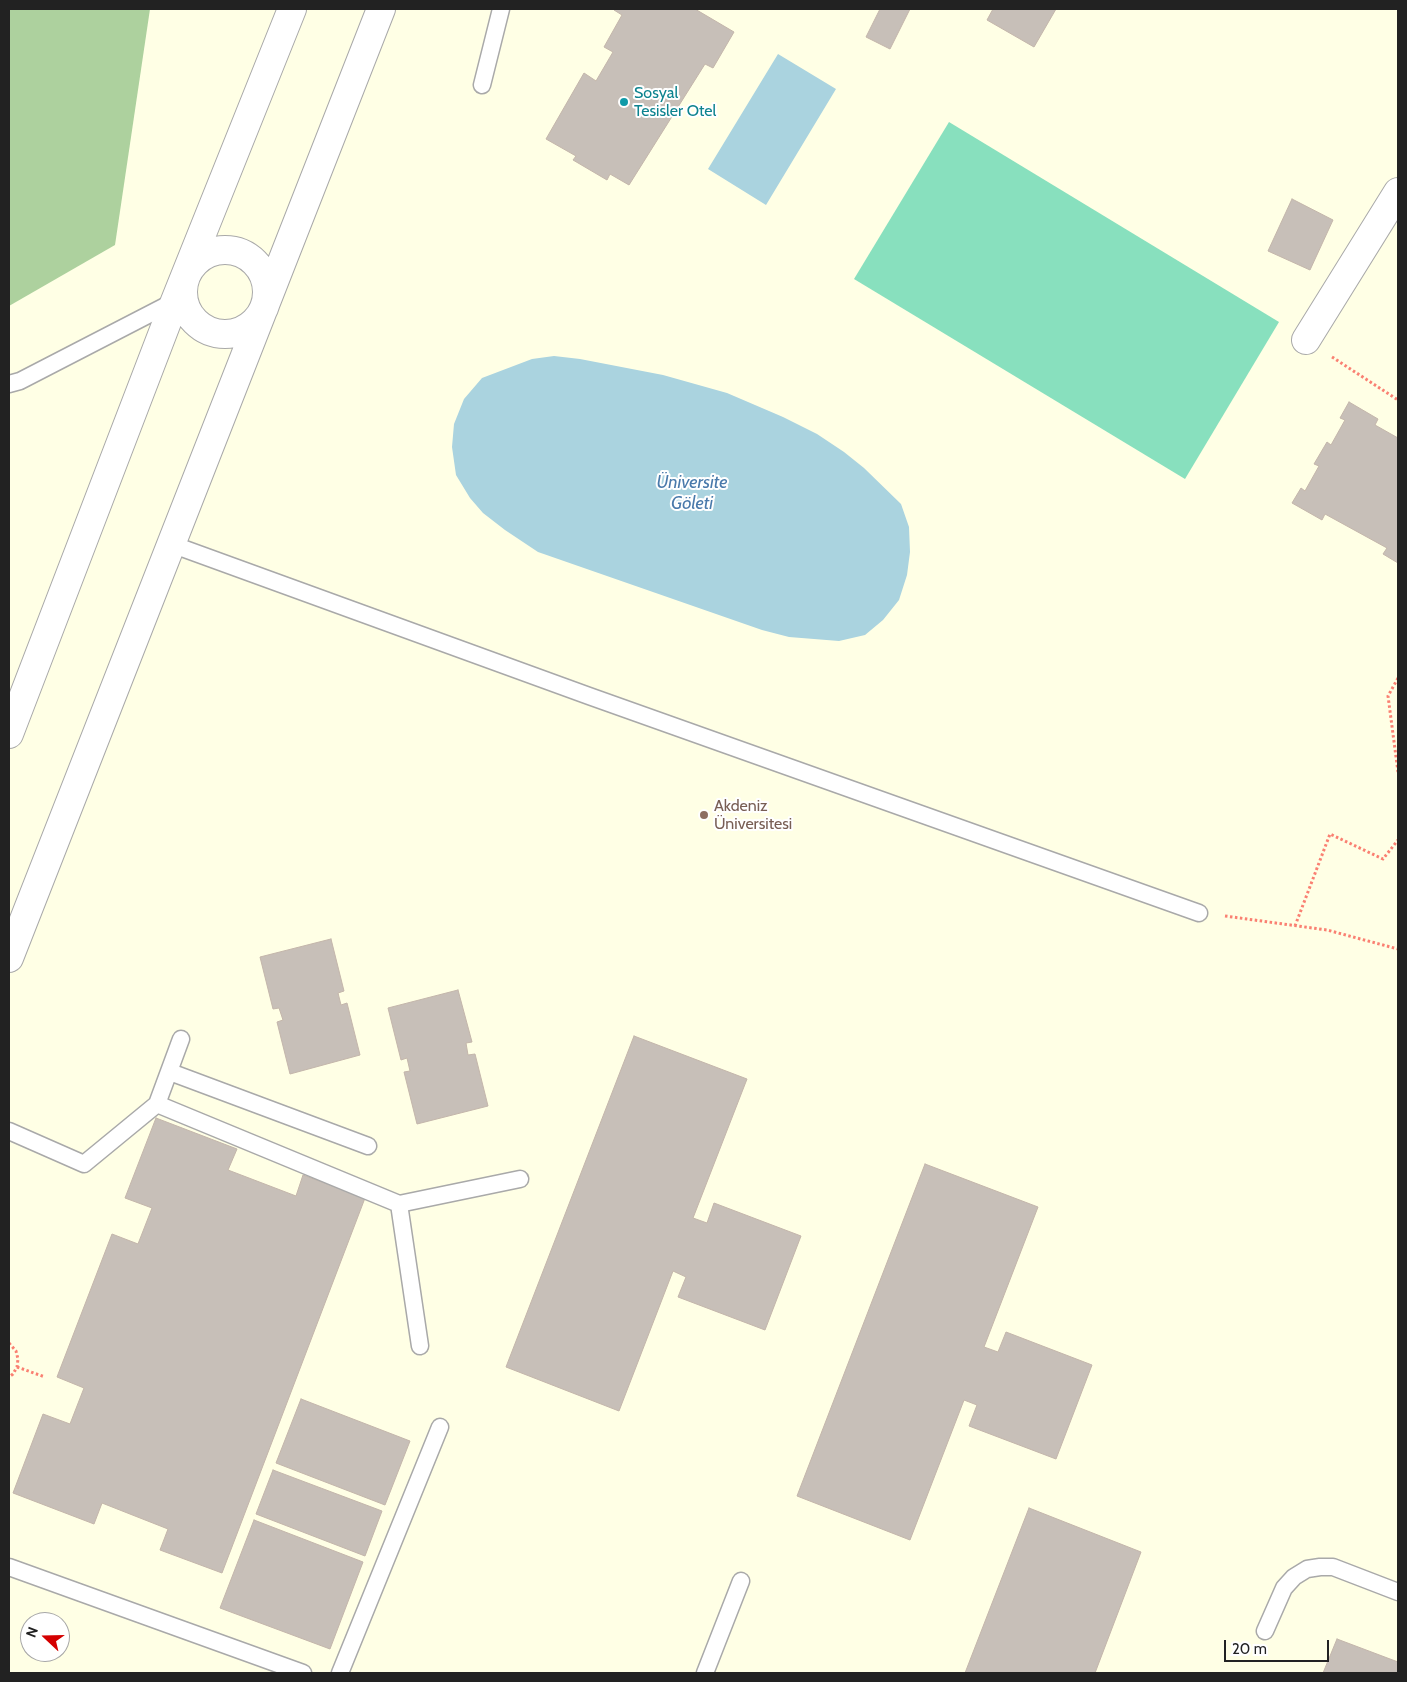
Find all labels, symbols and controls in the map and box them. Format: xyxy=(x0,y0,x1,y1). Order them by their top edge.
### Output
place label: Sosyal Tesisler Otel xyxy=(634,83,716,121)
marker: Sosyal Tesisler Otel xyxy=(618,96,630,108)
water label: Üniversite Göleti xyxy=(656,472,728,514)
place label: Akdeniz Üniversitesi xyxy=(714,796,792,834)
marker: Akdeniz Üniversitesi xyxy=(698,809,710,821)
north arrow xyxy=(20,1612,70,1662)
text: N xyxy=(22,1624,42,1640)
scale bar xyxy=(1227,1630,1332,1662)
text: 20 m xyxy=(1232,1640,1267,1658)

